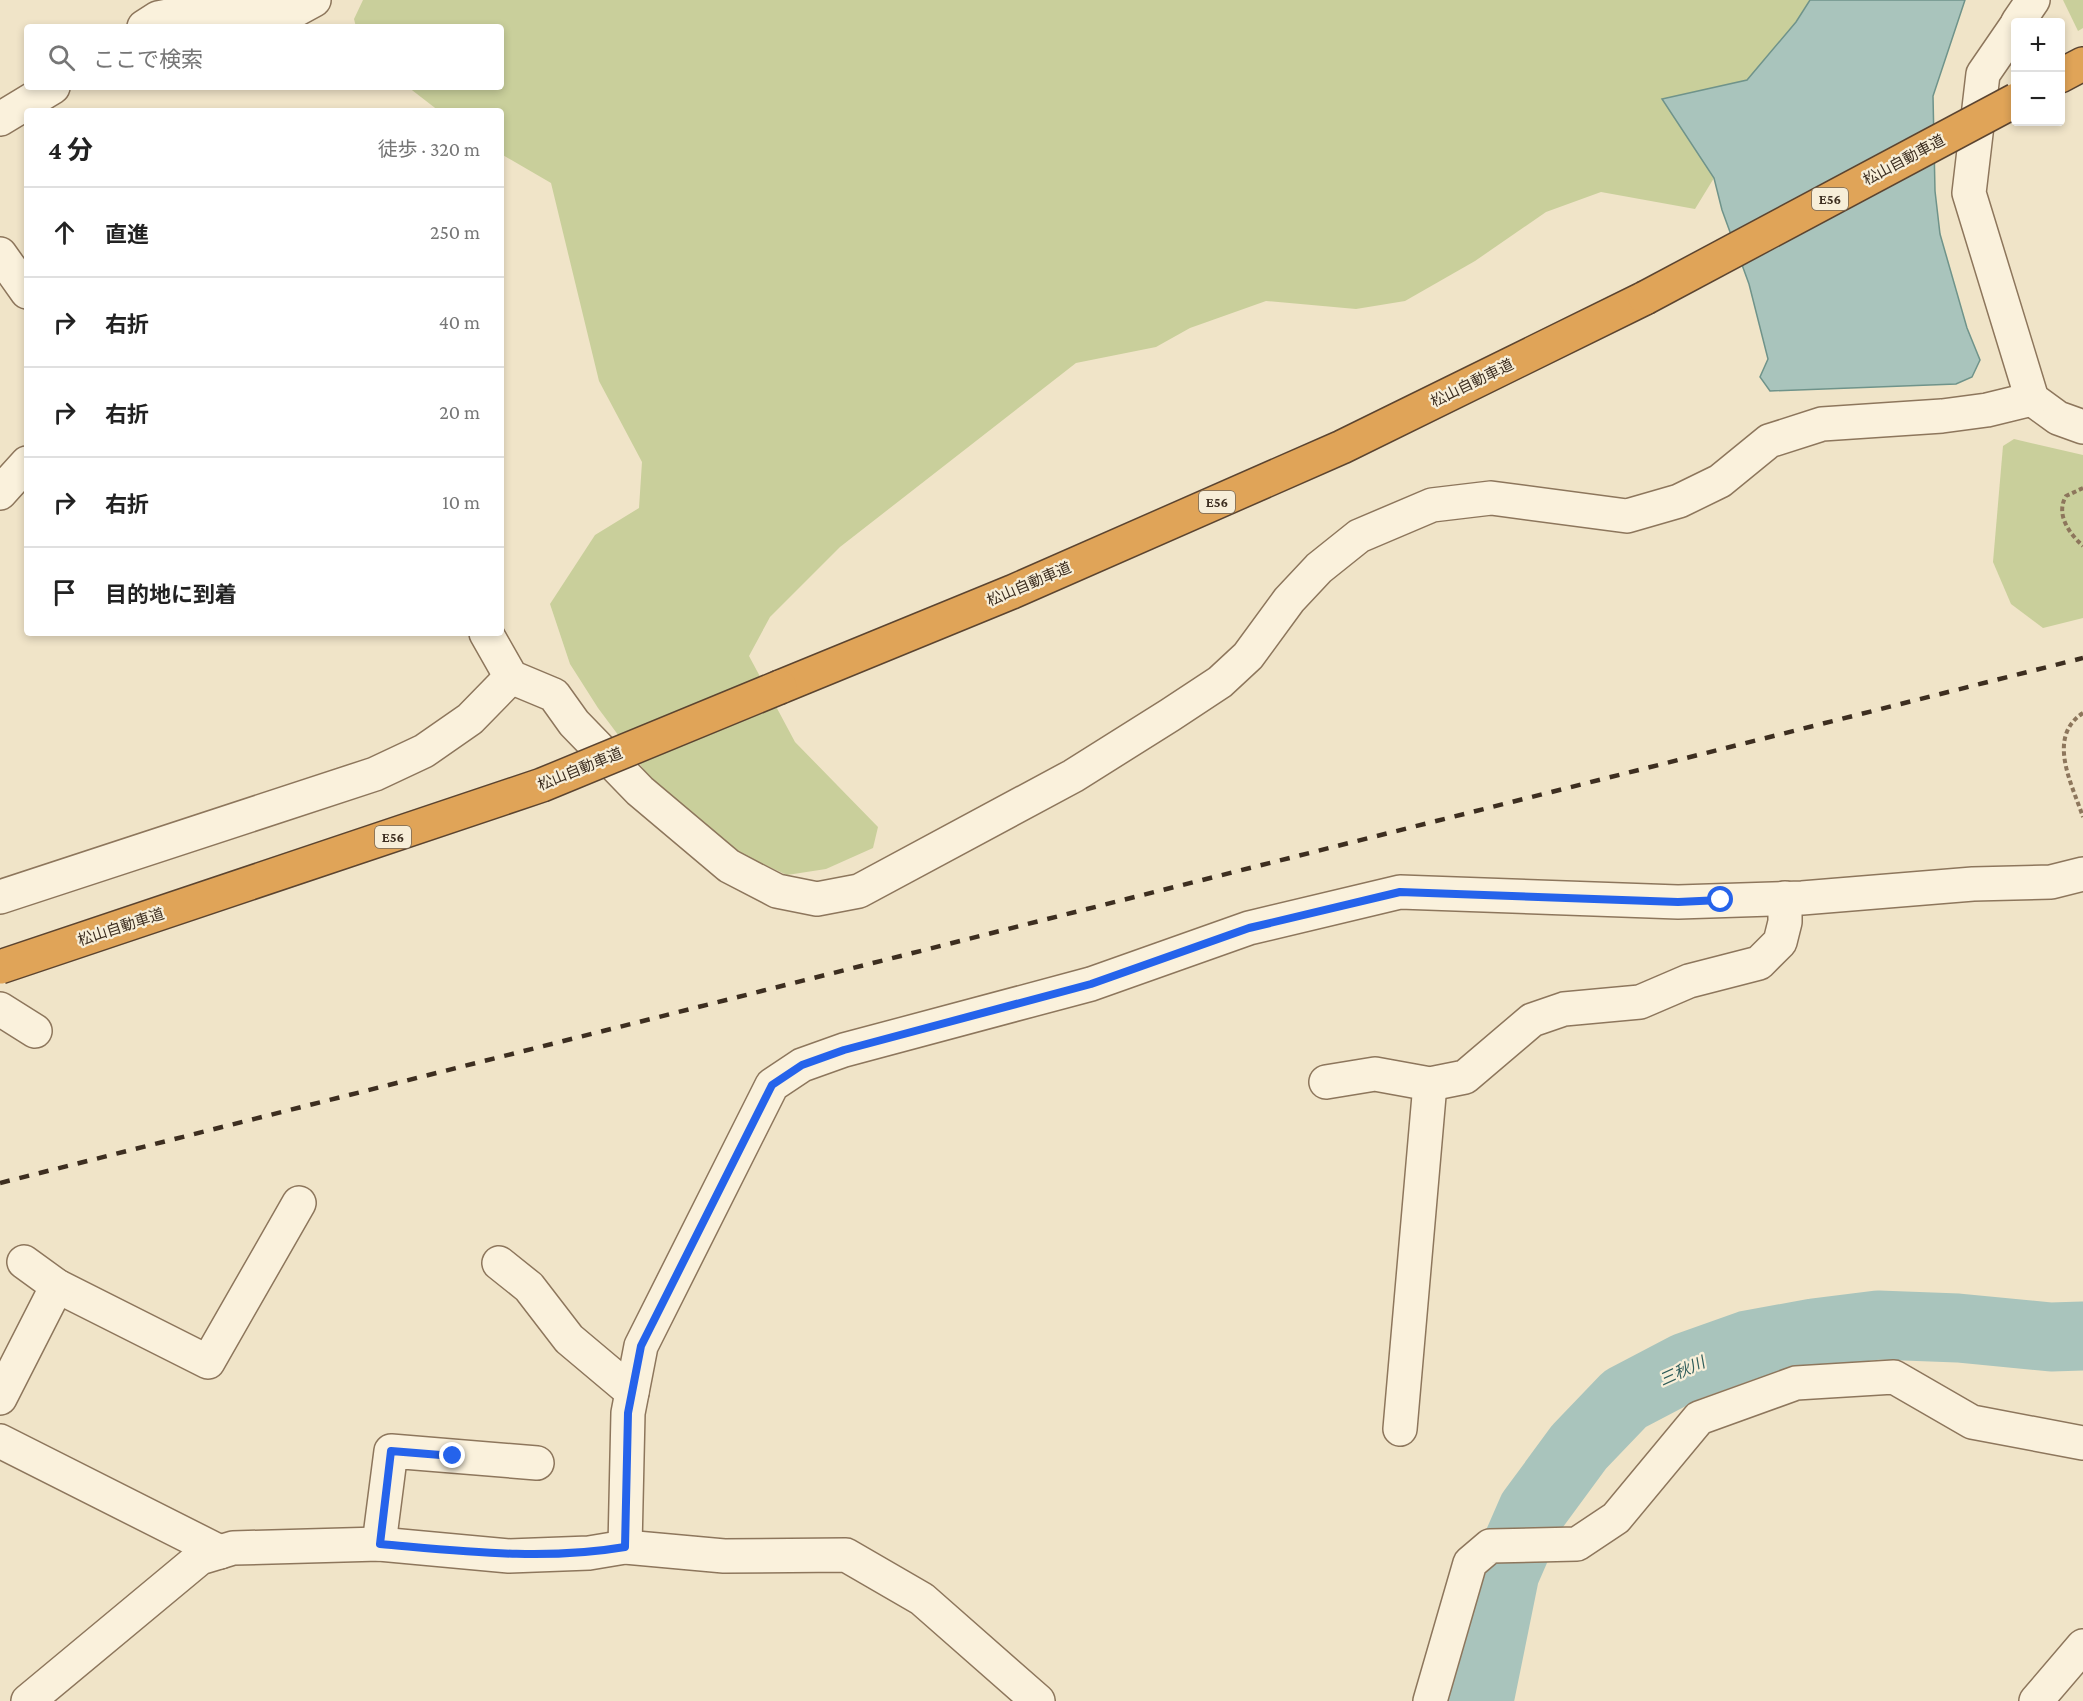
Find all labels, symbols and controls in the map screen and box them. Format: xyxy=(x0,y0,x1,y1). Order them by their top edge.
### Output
map controls xyxy=(2011,18,2065,126)
button: + xyxy=(2011,18,2065,72)
search box xyxy=(24,24,504,90)
icon: search xyxy=(45,41,78,74)
text: ここで検索 xyxy=(93,47,203,72)
button: − xyxy=(2011,72,2065,126)
street label: 松山自動車道 xyxy=(1861,132,1947,188)
text: 4 分 xyxy=(48,136,93,165)
text: 徒歩 · 320 m xyxy=(378,138,480,160)
road number: E56 xyxy=(1812,188,1848,210)
icon: ahead xyxy=(48,216,81,249)
text: 250 m xyxy=(430,221,480,243)
text: 直進 xyxy=(105,222,149,247)
icon: right xyxy=(48,306,81,339)
text: 40 m xyxy=(439,311,480,333)
text: 右折 xyxy=(105,312,149,337)
street label: 松山自動車道 xyxy=(1428,356,1516,410)
icon: right xyxy=(48,396,81,429)
text: 20 m xyxy=(439,401,480,423)
text: 右折 xyxy=(105,402,149,427)
icon: right xyxy=(48,486,81,519)
text: 10 m xyxy=(442,491,480,513)
road number: E56 xyxy=(1199,491,1235,513)
text: 右折 xyxy=(105,492,149,517)
street label: 松山自動車道 xyxy=(984,559,1074,609)
icon: arrive xyxy=(48,576,81,609)
text: 目的地に到着 xyxy=(105,582,237,607)
street label: 松山自動車道 xyxy=(535,745,625,793)
road number: E56 xyxy=(375,826,411,848)
route start xyxy=(1707,886,1733,912)
street label: 松山自動車道 xyxy=(76,905,166,949)
water label: 三秋川 xyxy=(1657,1353,1709,1389)
route end xyxy=(439,1442,465,1468)

